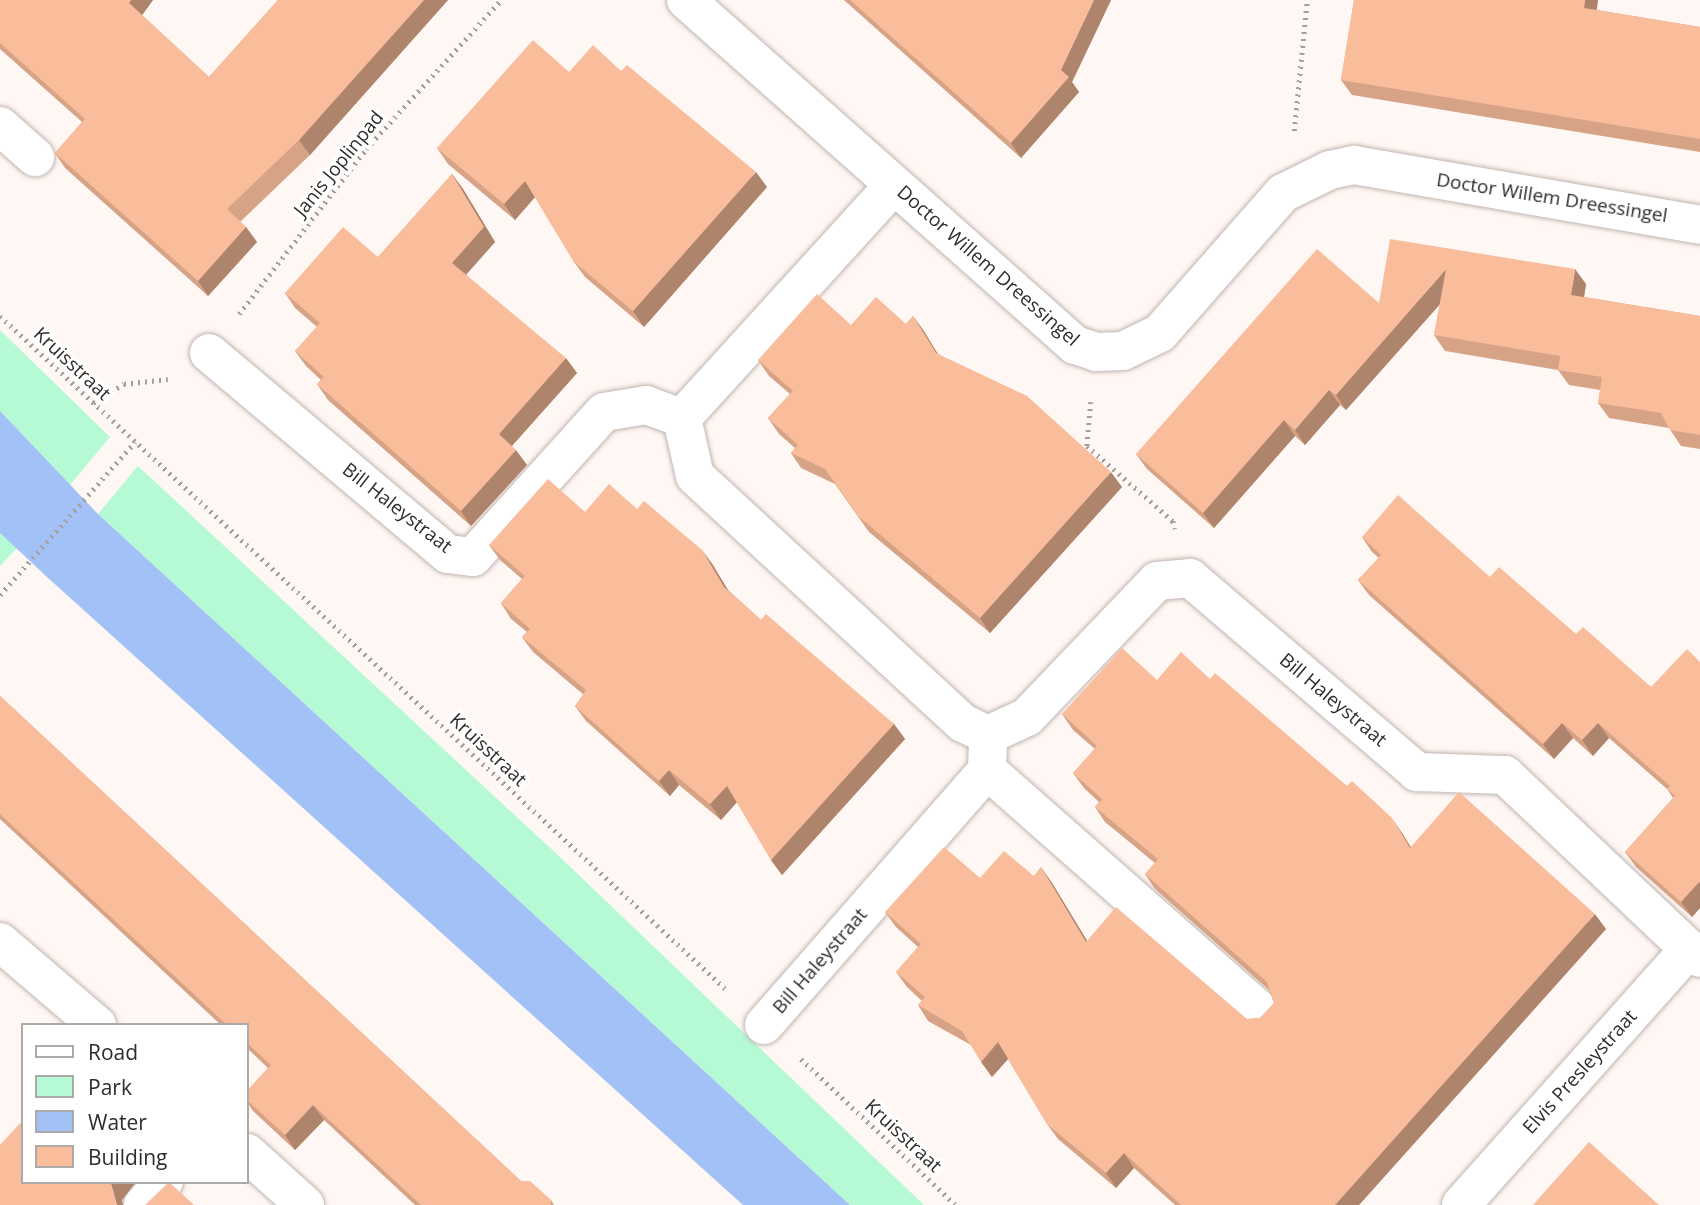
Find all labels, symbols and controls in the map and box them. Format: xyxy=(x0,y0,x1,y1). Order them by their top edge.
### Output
street label: Janis Joplinpad xyxy=(289,107,389,221)
street label: Doctor Willem Dreessingel xyxy=(1435,168,1669,228)
street label: Doctor Willem Dreessingel xyxy=(892,181,1084,351)
street label: Kruisstraat xyxy=(29,323,115,405)
street label: Bill Haleystraat xyxy=(338,458,456,558)
street label: Bill Haleystraat xyxy=(1275,649,1391,751)
street label: Kruisstraat xyxy=(445,709,531,791)
street label: Bill Haleystraat xyxy=(768,903,872,1019)
street label: Elvis Presleystraat xyxy=(1518,1005,1642,1139)
legend xyxy=(21,1023,248,1184)
text: Road xyxy=(88,1038,138,1066)
text: Park xyxy=(88,1073,132,1101)
street label: Kruisstraat xyxy=(860,1095,946,1177)
text: Water xyxy=(88,1108,147,1136)
text: Building xyxy=(88,1143,167,1171)

